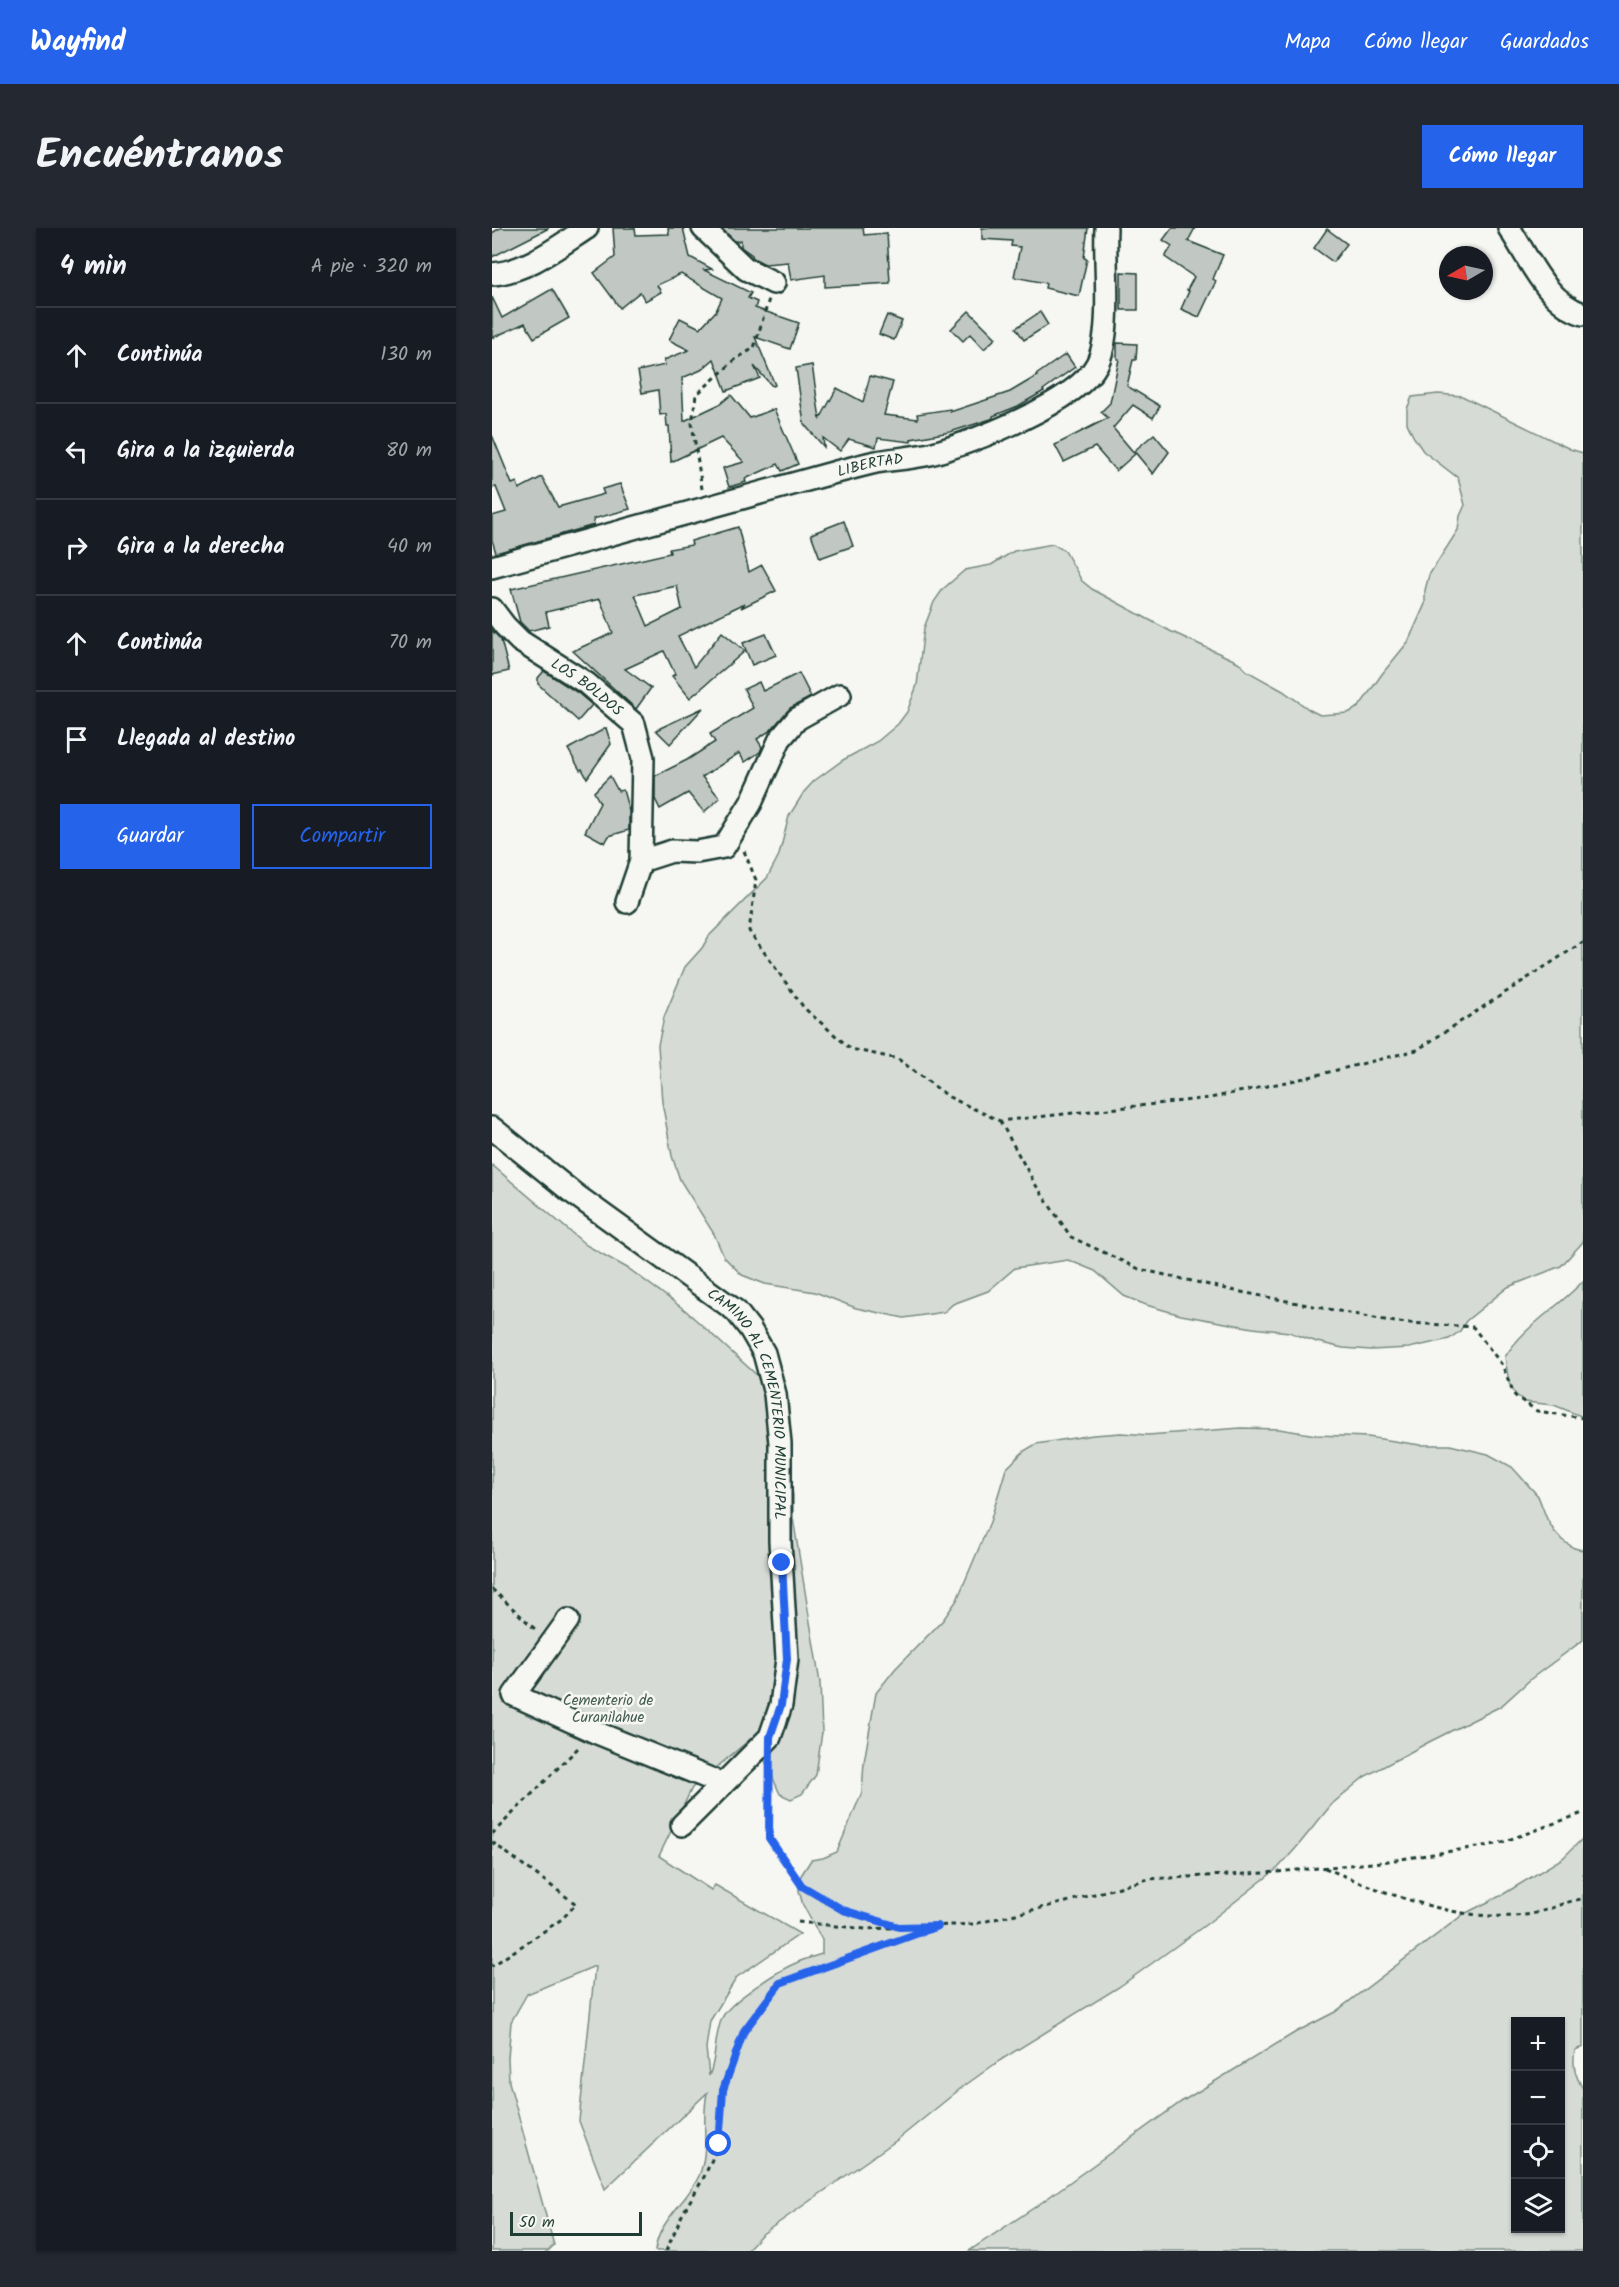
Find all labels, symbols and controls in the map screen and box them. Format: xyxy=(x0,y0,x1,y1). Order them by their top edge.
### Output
text: Wayfind xyxy=(30,20,126,65)
text: Mapa xyxy=(1284,26,1331,59)
text: Cómo llegar xyxy=(1364,26,1467,59)
text: Guardados xyxy=(1500,26,1589,59)
text: Encuéntranos xyxy=(36,123,283,190)
button: Cómo llegar xyxy=(1422,125,1583,188)
text: 4 min xyxy=(60,246,127,288)
north arrow xyxy=(1439,246,1493,300)
text: A pie · 320 m xyxy=(311,251,432,283)
text: Continúa xyxy=(117,338,202,373)
icon: ahead xyxy=(60,339,93,372)
text: 130 m xyxy=(380,339,432,371)
text: Gira a la izquierda xyxy=(117,434,295,469)
icon: left xyxy=(60,435,93,468)
text: 80 m xyxy=(386,435,432,467)
street label: LIBERTAD xyxy=(835,447,905,484)
text: Gira a la derecha xyxy=(117,530,284,565)
icon: right xyxy=(60,531,93,564)
text: 40 m xyxy=(387,531,432,563)
text: Continúa xyxy=(117,626,202,661)
icon: ahead xyxy=(60,627,93,660)
text: 70 m xyxy=(389,627,432,659)
street label: LOS BOLDOS xyxy=(546,653,628,723)
text: Llegada al destino xyxy=(117,722,295,757)
icon: arrive xyxy=(60,723,93,756)
button: Guardar xyxy=(60,804,240,869)
button: Compartir xyxy=(252,804,432,869)
street label: CAMINO AL CEMENTERIO MUNICIPAL xyxy=(702,1283,791,1520)
route end xyxy=(768,1549,794,1575)
park label: Cementerio de Curanilahue xyxy=(563,1689,654,1730)
map controls xyxy=(1511,2017,1565,2233)
button: + xyxy=(1511,2017,1565,2071)
button: − xyxy=(1511,2071,1565,2125)
button: locate xyxy=(1511,2125,1565,2179)
route start xyxy=(705,2130,731,2156)
button: layers xyxy=(1511,2179,1565,2233)
scale bar xyxy=(510,2209,642,2236)
text: 50 m xyxy=(519,2210,555,2235)

